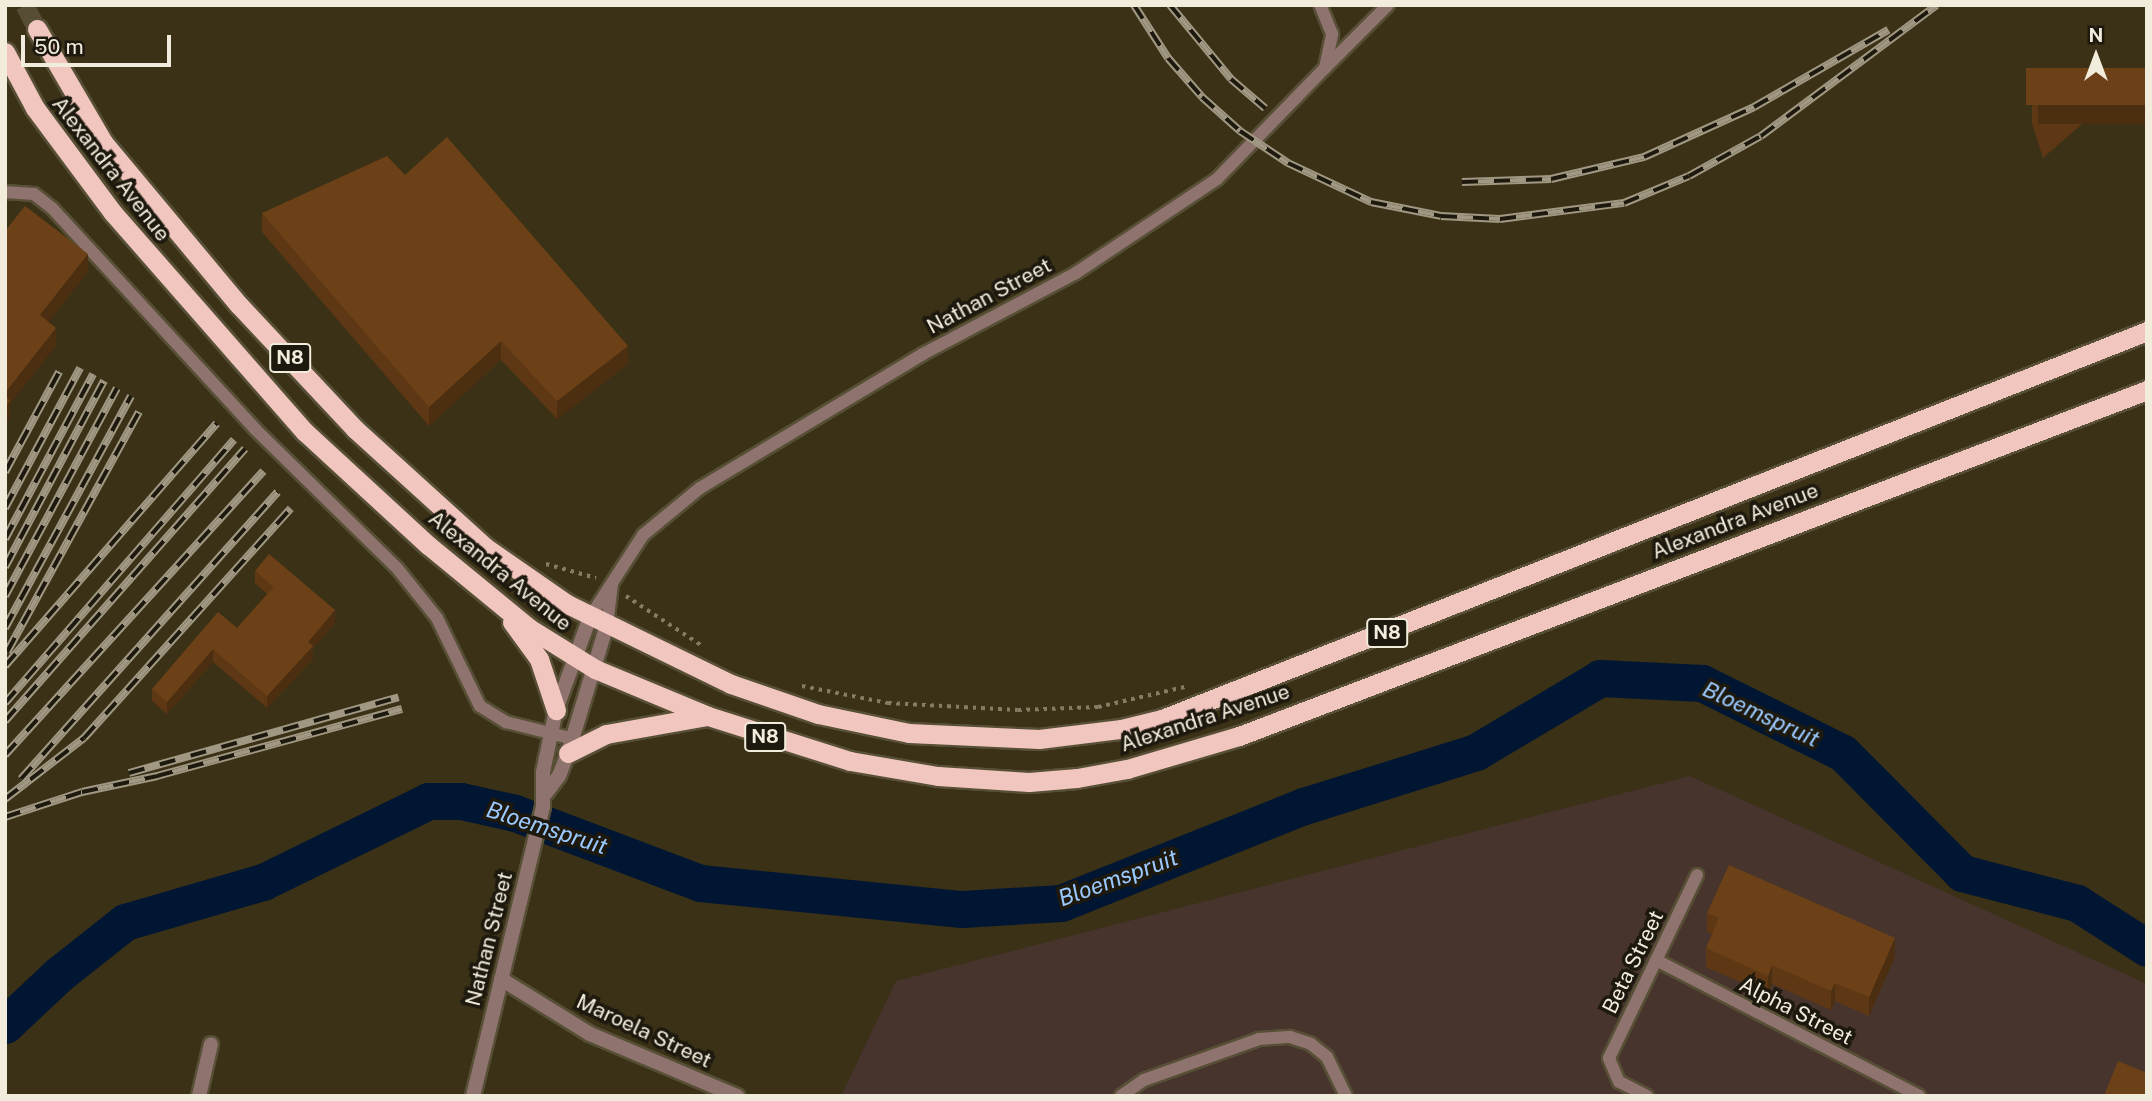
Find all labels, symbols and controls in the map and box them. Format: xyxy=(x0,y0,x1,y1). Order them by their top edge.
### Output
scale bar xyxy=(24,21,175,65)
north arrow xyxy=(2061,21,2131,91)
text: N xyxy=(2089,24,2103,46)
text: 50 m xyxy=(34,34,84,59)
street label: Alexandra Avenue xyxy=(47,92,175,246)
street label: Nathan Street xyxy=(922,253,1056,339)
road number: N8 xyxy=(269,342,311,374)
street label: Alexandra Avenue xyxy=(1648,478,1822,564)
street label: Alexandra Avenue xyxy=(424,506,576,636)
road number: N8 xyxy=(1366,618,1408,648)
water label: Bloemspruit xyxy=(1698,675,1824,753)
street label: Alexandra Avenue xyxy=(1117,679,1293,757)
road number: N8 xyxy=(744,722,786,752)
water label: Bloemspruit xyxy=(483,795,611,861)
water label: Bloemspruit xyxy=(1054,844,1182,912)
street label: Nathan Street xyxy=(460,869,518,1009)
street label: Beta Street xyxy=(1597,906,1669,1018)
street label: Alpha Street xyxy=(1735,972,1857,1050)
street label: Maroela Street xyxy=(572,989,716,1073)

